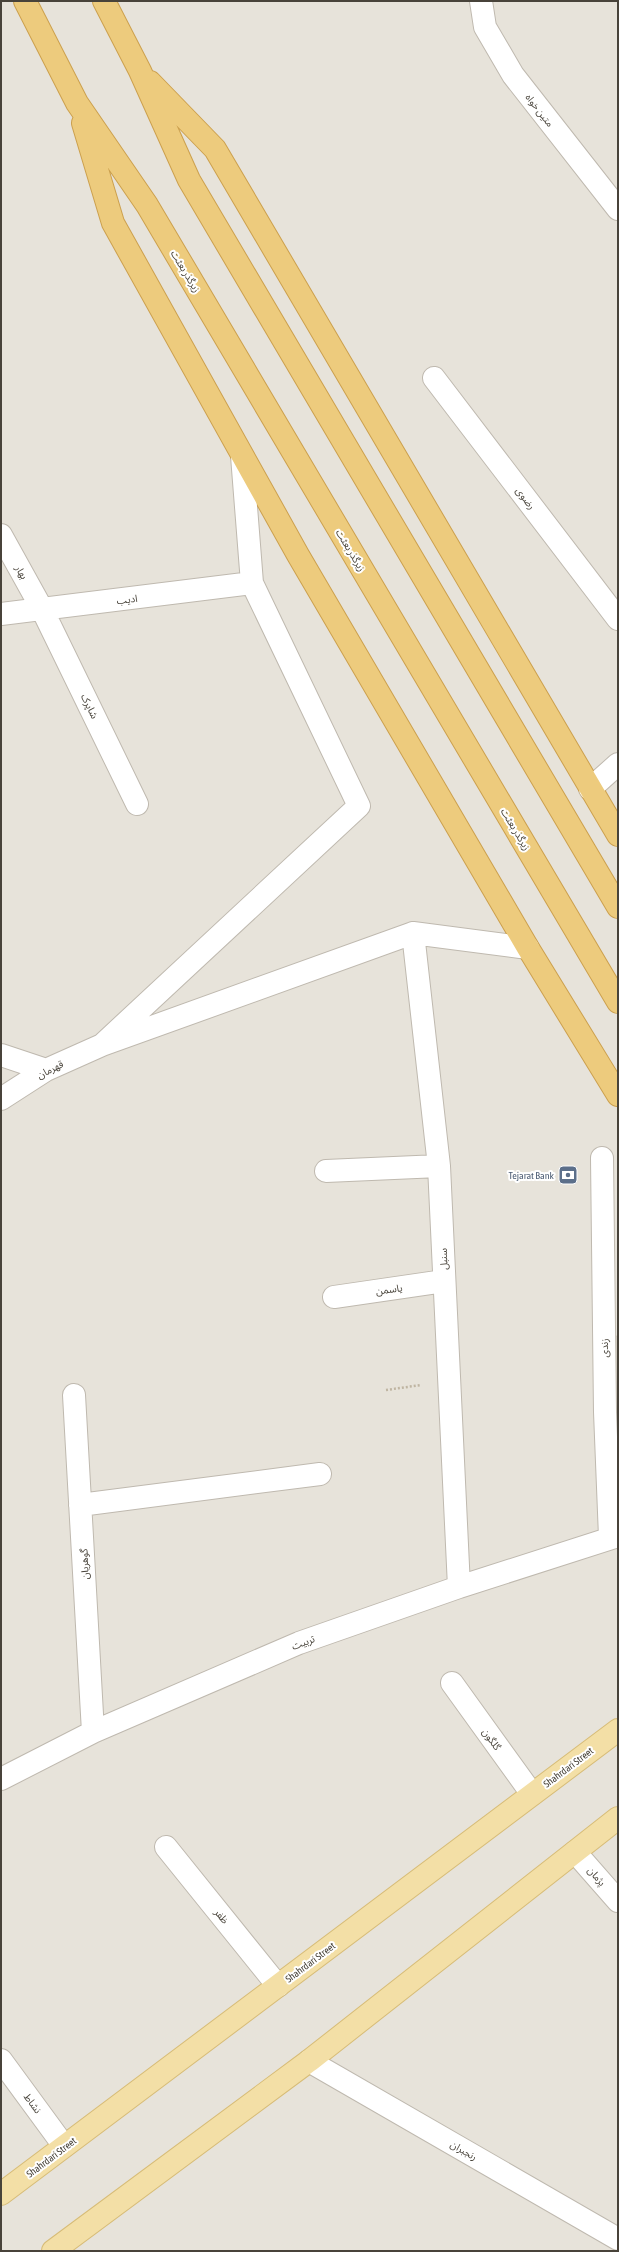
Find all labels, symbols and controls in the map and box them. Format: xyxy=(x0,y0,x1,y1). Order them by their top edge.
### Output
street label: متین خواه xyxy=(523,92,556,129)
street label: زیرگذر بعثت xyxy=(168,248,203,295)
street label: رضوی xyxy=(513,485,538,512)
street label: زیرگذر بعثت xyxy=(333,527,368,574)
street label: بهار xyxy=(12,562,30,582)
street label: ادیب xyxy=(116,593,138,606)
street label: شاپرک xyxy=(78,692,100,721)
street label: زیرگذر بعثت xyxy=(498,806,533,853)
street label: قهرمان xyxy=(35,1058,66,1082)
bank icon: Tejarat Bank xyxy=(557,1164,579,1186)
place label: Tejarat Bank xyxy=(508,1170,555,1181)
street label: سنبل xyxy=(438,1248,449,1270)
street label: یاسمن xyxy=(375,1282,403,1297)
street label: زندی xyxy=(599,1338,611,1358)
street label: گوهریان xyxy=(78,1547,92,1580)
street label: تربیت xyxy=(290,1633,317,1653)
street label: گلگون xyxy=(479,1726,504,1753)
street label: Shahrdari Street xyxy=(541,1745,595,1790)
street label: پژمان xyxy=(585,1865,608,1889)
street label: ظفر xyxy=(211,1906,231,1927)
street label: Shahrdari Street xyxy=(283,1940,337,1985)
street label: نشاط xyxy=(22,2091,44,2116)
street label: Shahrdari Street xyxy=(24,2135,78,2180)
street label: رنجبران xyxy=(448,2138,479,2163)

